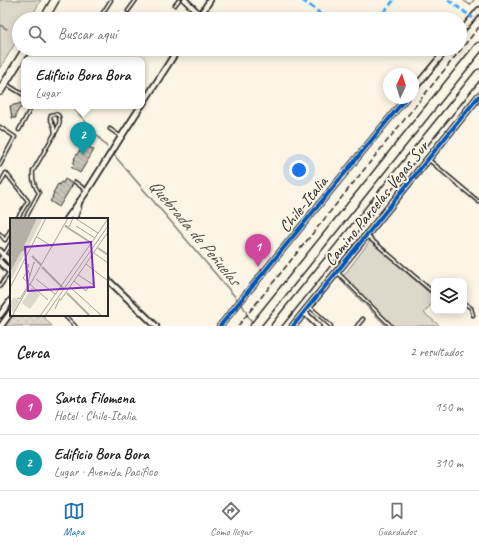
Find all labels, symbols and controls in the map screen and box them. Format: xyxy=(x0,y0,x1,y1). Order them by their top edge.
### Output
search box xyxy=(12,12,467,56)
icon: search xyxy=(26,23,48,45)
text: Buscar aquí xyxy=(58,25,117,44)
popup xyxy=(21,57,145,109)
text: Edificio Bora Bora xyxy=(36,66,130,85)
north arrow xyxy=(383,68,419,104)
text: Lugar xyxy=(36,85,60,101)
pin: 2 xyxy=(70,122,96,155)
street label: Camino Parcelas Vegas Sur xyxy=(320,135,434,270)
your location xyxy=(289,160,309,180)
street label: Chile-Italia xyxy=(274,170,334,237)
water label: Quebrada de Peñuelas xyxy=(144,175,247,292)
inset map xyxy=(10,218,108,316)
pin: 1 xyxy=(245,234,271,267)
map controls xyxy=(431,278,467,314)
button: layers xyxy=(431,278,467,314)
text: Cerca xyxy=(16,342,49,363)
text: 2 resultados xyxy=(410,344,463,360)
text: Santa Filomena xyxy=(54,389,134,408)
text: 1 xyxy=(26,399,32,415)
text: 150 m xyxy=(435,399,463,415)
text: Hotel · Chile-Italia xyxy=(54,408,136,424)
text: Edificio Bora Bora xyxy=(54,445,149,464)
text: 2 xyxy=(26,455,32,471)
text: 310 m xyxy=(435,455,463,471)
text: Lugar · Avenida Pacífico xyxy=(54,464,157,480)
tab: Mapa xyxy=(63,500,85,538)
tab: Cómo llegar xyxy=(210,500,252,538)
tab: Guardados xyxy=(378,500,416,538)

